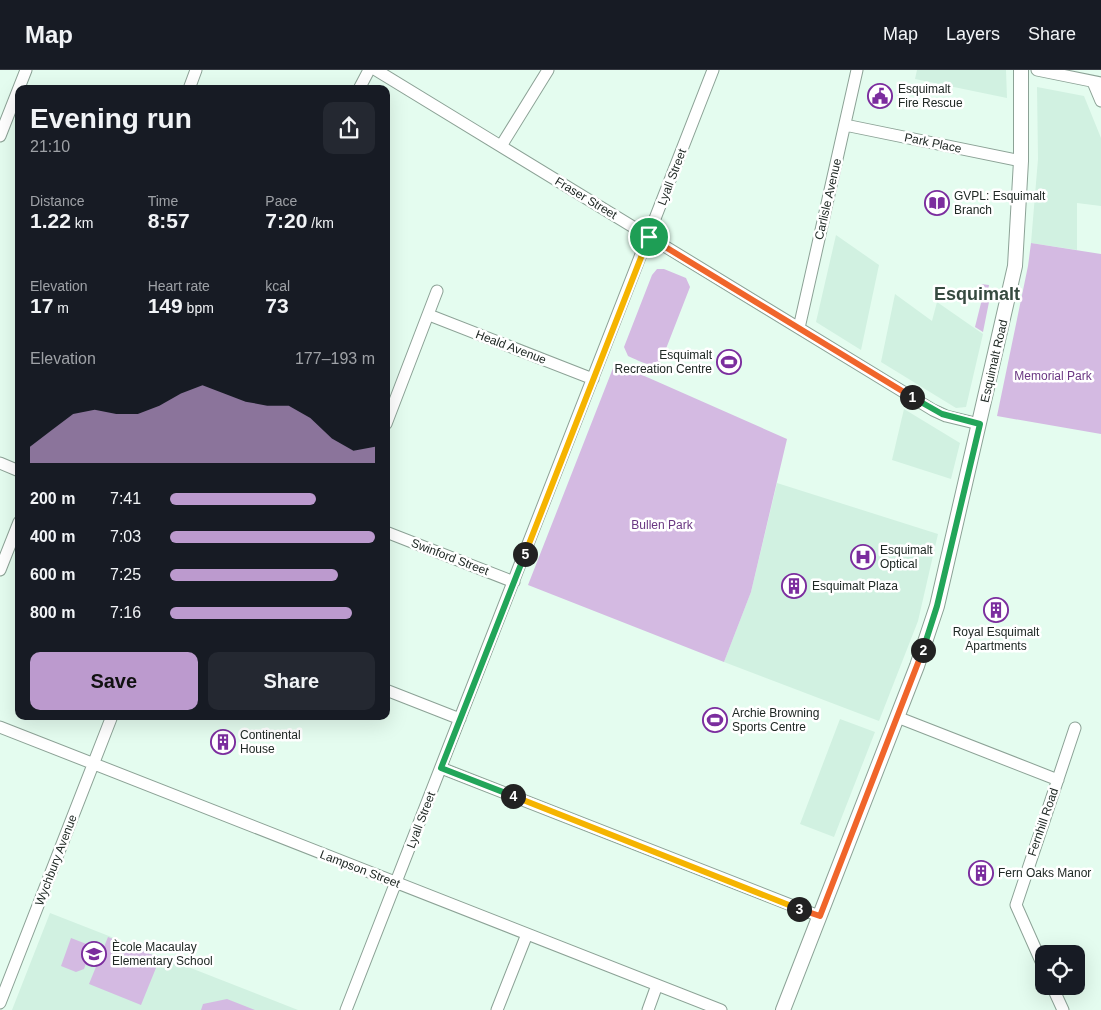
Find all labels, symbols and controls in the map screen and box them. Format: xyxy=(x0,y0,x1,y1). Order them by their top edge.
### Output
text: Map xyxy=(25,21,73,48)
text: Map xyxy=(883,24,918,44)
text: Layers xyxy=(946,24,1000,44)
text: Share xyxy=(1028,24,1076,44)
place label: Esquimalt Fire Rescue xyxy=(898,82,963,110)
public building icon: Esquimalt Fire Rescue xyxy=(867,83,893,109)
button: share xyxy=(323,102,375,154)
text: Evening run xyxy=(30,103,192,134)
street label: Park Place xyxy=(903,130,963,156)
text: 21:10 xyxy=(30,138,70,155)
street label: Lyall Street xyxy=(655,146,689,207)
street label: Carlisle Avenue xyxy=(812,157,844,241)
street label: Fraser Street xyxy=(552,174,620,222)
place label: GVPL: Esquimalt Branch xyxy=(954,189,1046,217)
library icon: GVPL: Esquimalt Branch xyxy=(924,190,950,216)
text: Distance xyxy=(30,193,84,209)
text: Time xyxy=(148,193,178,209)
text: Pace xyxy=(265,193,297,209)
text: 1.22 xyxy=(30,209,71,232)
text: 8:57 xyxy=(148,209,190,232)
text: 7:20 xyxy=(265,209,307,232)
text: km xyxy=(71,215,93,231)
text: /km xyxy=(307,215,334,231)
pin xyxy=(628,216,670,258)
icon: arrive xyxy=(635,223,663,251)
text: Elevation xyxy=(30,278,88,294)
text: Heart rate xyxy=(148,278,210,294)
text: kcal xyxy=(265,278,290,294)
district label: Esquimalt xyxy=(934,284,1020,304)
text: 17 xyxy=(30,294,53,317)
text: 149 xyxy=(148,294,183,317)
text: 73 xyxy=(265,294,289,317)
text: m xyxy=(53,300,69,316)
text: bpm xyxy=(183,300,214,316)
street label: Esquimalt Road xyxy=(978,318,1010,404)
street label: Heald Avenue xyxy=(474,327,549,367)
place label: Esquimalt Recreation Centre xyxy=(615,348,713,376)
sports icon: Esquimalt Recreation Centre xyxy=(716,349,742,375)
text: Elevation xyxy=(30,350,96,367)
text: 177–193 m xyxy=(295,350,375,367)
park label: Memorial Park xyxy=(1014,369,1093,383)
pin: 1 xyxy=(900,384,924,410)
text: 1 xyxy=(909,389,916,405)
text: 200 m xyxy=(30,490,75,507)
text: 7:41 xyxy=(110,490,141,507)
park label: Bullen Park xyxy=(631,518,694,532)
text: 400 m xyxy=(30,528,75,545)
text: 7:03 xyxy=(110,528,141,545)
street label: Swinford Street xyxy=(409,536,491,578)
pin: 5 xyxy=(512,542,538,566)
place label: Esquimalt Optical xyxy=(880,543,933,571)
hospital icon: Esquimalt Optical xyxy=(850,544,876,570)
text: 5 xyxy=(522,546,529,562)
text: 600 m xyxy=(30,566,75,583)
text: 7:25 xyxy=(110,566,141,583)
building icon: Esquimalt Plaza xyxy=(781,573,807,599)
place label: Esquimalt Plaza xyxy=(812,579,898,593)
building icon: Royal Esquimalt Apartments xyxy=(983,597,1009,623)
text: 800 m xyxy=(30,604,75,621)
text: 7:16 xyxy=(110,604,141,621)
place label: Royal Esquimalt Apartments xyxy=(953,625,1040,653)
pin: 2 xyxy=(910,638,936,662)
text: 2 xyxy=(920,642,927,658)
button: Save xyxy=(30,652,198,710)
button: Share xyxy=(208,652,375,710)
place label: Archie Browning Sports Centre xyxy=(732,706,819,734)
sports icon: Archie Browning Sports Centre xyxy=(702,707,728,733)
place label: Continental House xyxy=(240,728,301,756)
building icon: Continental House xyxy=(210,729,236,755)
pin: 4 xyxy=(500,784,526,808)
street label: Fernhill Road xyxy=(1025,786,1061,858)
text: 4 xyxy=(510,788,517,804)
street label: Lyall Street xyxy=(404,789,438,850)
street label: Wychbury Avenue xyxy=(32,812,80,908)
street label: Lampson Street xyxy=(318,847,403,891)
building icon: Fern Oaks Manor xyxy=(968,860,994,886)
place label: Fern Oaks Manor xyxy=(998,866,1091,880)
pin: 3 xyxy=(786,896,812,922)
text: 3 xyxy=(796,901,803,917)
place label: Ècole Macaulay Elementary School xyxy=(112,939,213,968)
school or university icon: Ècole Macaulay Elementary School xyxy=(81,941,107,967)
map controls xyxy=(1035,945,1085,995)
button: locate xyxy=(1035,945,1085,995)

